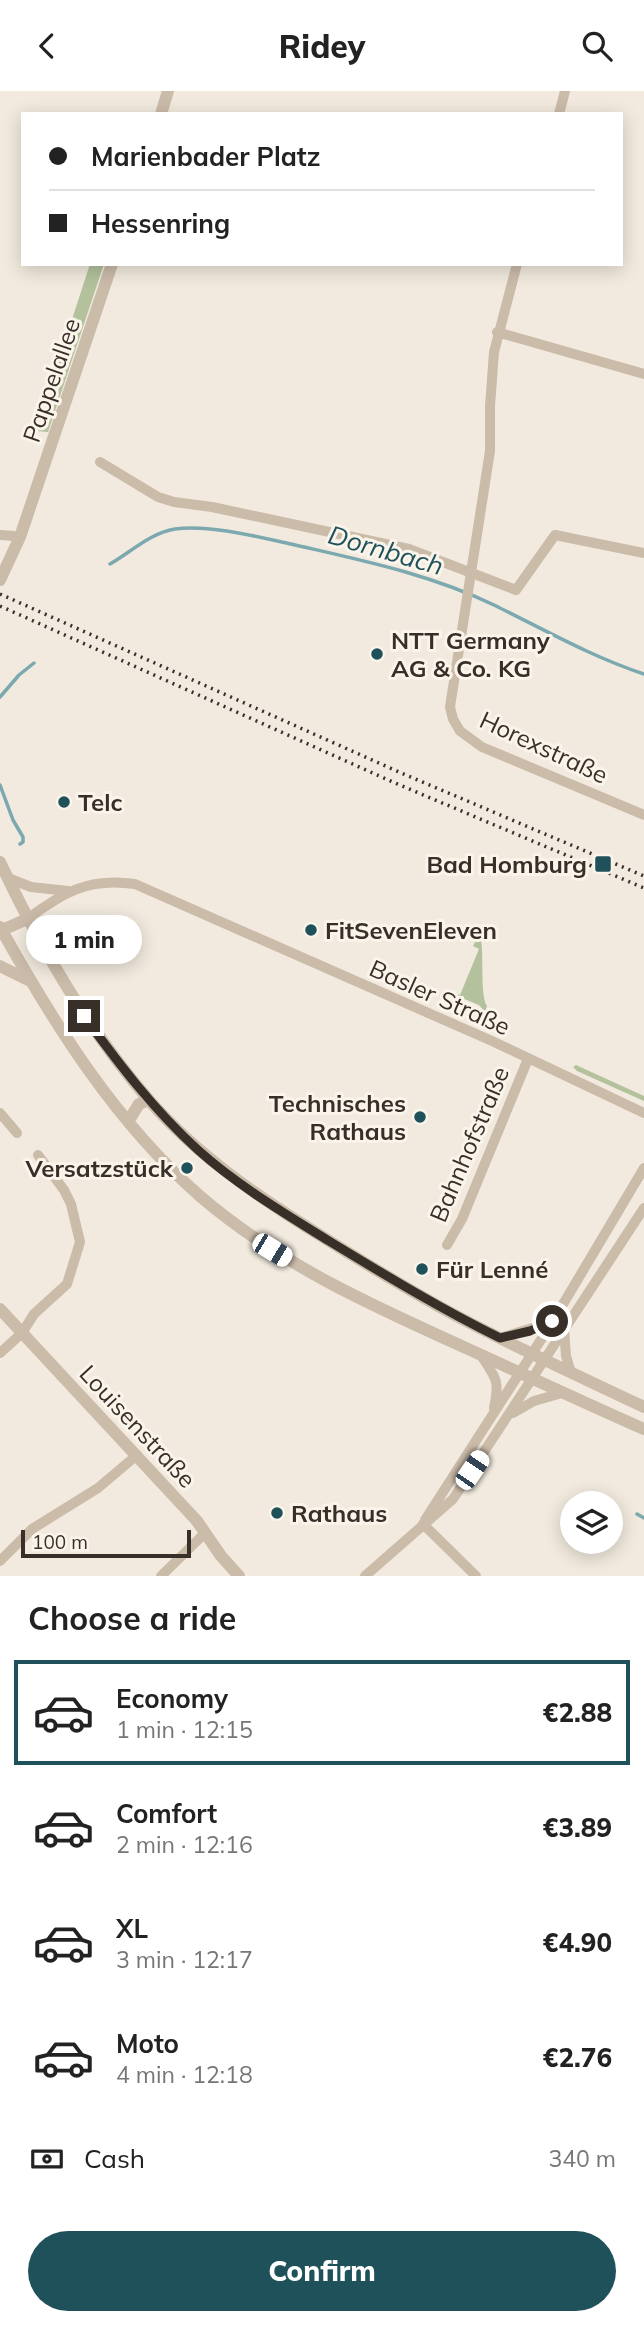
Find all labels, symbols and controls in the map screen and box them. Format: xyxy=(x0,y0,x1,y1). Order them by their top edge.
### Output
text: Ridey xyxy=(279,26,365,66)
icon: back xyxy=(28,27,66,65)
icon: search xyxy=(578,27,616,65)
text: Marienbader Platz xyxy=(91,140,320,173)
text: Hessenring xyxy=(91,207,230,240)
street label: Pappelallee xyxy=(16,314,86,446)
water label: Dornbach xyxy=(325,518,447,582)
place label: NTT Germany AG & Co. KG xyxy=(391,625,551,683)
marker: NTT Germany AG & Co. KG xyxy=(369,646,385,662)
street label: Horexstraße xyxy=(475,704,613,790)
place label: Telc xyxy=(78,787,123,817)
marker: Telc xyxy=(56,794,72,810)
place label: Bad Homburg xyxy=(426,849,587,879)
marker: Bad Homburg xyxy=(593,854,613,874)
callout: 1 min xyxy=(26,915,142,963)
place label: FitSevenEleven xyxy=(325,915,497,945)
marker: FitSevenEleven xyxy=(303,922,319,938)
text: 1 min xyxy=(53,925,115,954)
street label: Basler Straße xyxy=(365,953,515,1041)
route end xyxy=(68,1000,100,1032)
street label: Bahnhofstraße xyxy=(423,1062,515,1226)
place label: Technisches Rathaus xyxy=(269,1088,406,1146)
marker: Technisches Rathaus xyxy=(412,1109,428,1125)
place label: Versatzstück xyxy=(25,1153,174,1183)
marker: Versatzstück xyxy=(179,1160,195,1176)
car xyxy=(249,1230,296,1270)
place label: Für Lenné xyxy=(436,1254,548,1284)
marker: Für Lenné xyxy=(414,1261,430,1277)
route start xyxy=(536,1305,568,1337)
street label: Louisenstraße xyxy=(74,1358,202,1494)
car xyxy=(452,1447,493,1493)
map controls xyxy=(560,1491,623,1554)
button: layers xyxy=(560,1491,623,1554)
place label: Rathaus xyxy=(291,1498,387,1528)
marker: Rathaus xyxy=(269,1505,285,1521)
scale bar xyxy=(21,1527,191,1559)
text: 100 m xyxy=(32,1530,88,1554)
text: Choose a ride xyxy=(28,1598,236,1638)
icon: car xyxy=(32,1681,95,1744)
text: Economy xyxy=(116,1682,228,1715)
text: €2.88 xyxy=(543,1696,612,1729)
text: 1 min · 12:15 xyxy=(116,1715,253,1744)
icon: car xyxy=(32,1796,95,1859)
text: Comfort xyxy=(116,1797,217,1830)
text: €3.89 xyxy=(543,1811,612,1844)
text: 2 min · 12:16 xyxy=(116,1830,253,1859)
icon: car xyxy=(32,1911,95,1974)
text: XL xyxy=(116,1912,148,1945)
text: €4.90 xyxy=(543,1926,612,1959)
text: 3 min · 12:17 xyxy=(116,1945,253,1974)
icon: car xyxy=(32,2026,95,2089)
text: Moto xyxy=(116,2027,179,2060)
text: €2.76 xyxy=(543,2041,612,2074)
text: 4 min · 12:18 xyxy=(116,2060,253,2089)
icon: cash xyxy=(28,2140,66,2178)
text: Cash xyxy=(84,2142,145,2175)
text: 340 m xyxy=(548,2144,616,2173)
button: Confirm xyxy=(28,2231,616,2311)

